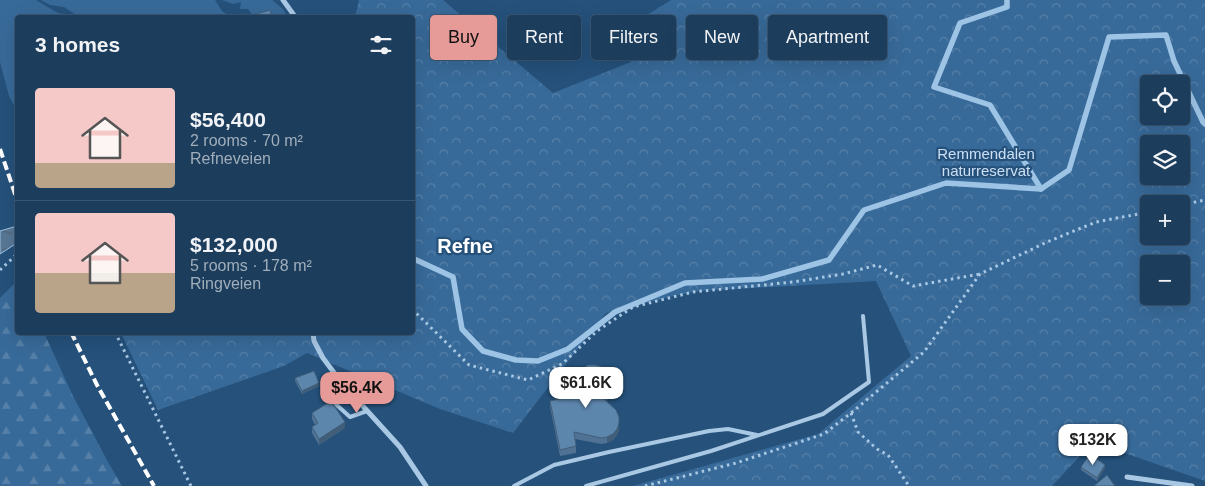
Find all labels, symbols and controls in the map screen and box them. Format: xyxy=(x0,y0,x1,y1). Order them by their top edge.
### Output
chip: Buy xyxy=(430,15,497,60)
chip: Rent xyxy=(507,15,581,60)
chip: Filters xyxy=(591,15,676,60)
chip: New xyxy=(686,15,758,60)
chip: Apartment xyxy=(768,15,887,60)
icon: filters xyxy=(367,31,395,59)
text: 3 homes xyxy=(35,33,120,56)
map controls xyxy=(1140,75,1190,305)
button: locate xyxy=(1140,75,1190,125)
icon: home xyxy=(75,108,135,168)
text: $56,400 xyxy=(190,108,266,131)
text: 2 rooms · 70 m² xyxy=(190,132,303,149)
button: layers xyxy=(1140,135,1190,185)
park label: Remmendalen naturreservat xyxy=(937,145,1035,179)
text: Refneveien xyxy=(190,150,271,167)
button: + xyxy=(1140,195,1190,245)
icon: home xyxy=(75,233,135,293)
text: $132,000 xyxy=(190,233,278,256)
district label: Refne xyxy=(437,235,493,257)
button: − xyxy=(1140,255,1190,305)
text: 5 rooms · 178 m² xyxy=(190,257,312,274)
text: Ringveien xyxy=(190,275,261,292)
pin: $61.6K xyxy=(545,366,627,409)
pin: $56.4K xyxy=(316,372,398,414)
text: $61.6K xyxy=(560,374,612,391)
text: $56.4K xyxy=(331,379,383,396)
pin: $132K xyxy=(1058,424,1128,466)
text: $132K xyxy=(1069,431,1117,448)

